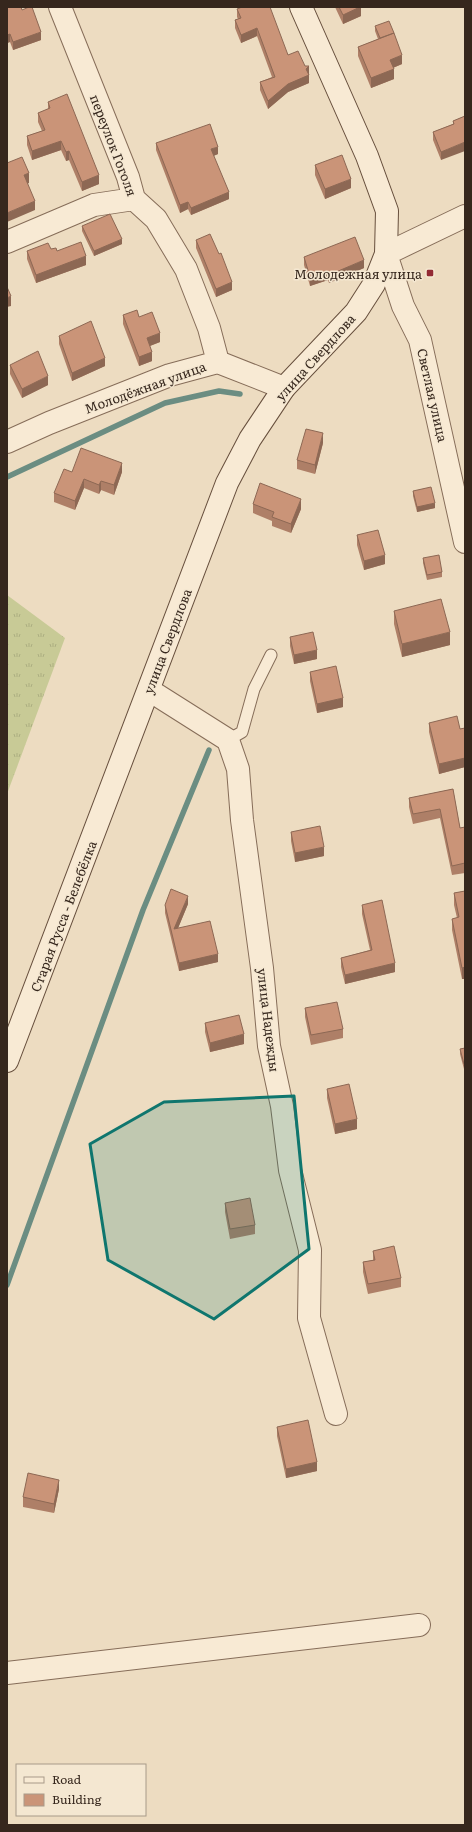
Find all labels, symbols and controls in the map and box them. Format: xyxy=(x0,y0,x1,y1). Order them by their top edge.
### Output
street label: переулок Гоголя xyxy=(86,91,142,199)
place label: Молодежная улица xyxy=(294,264,422,283)
marker: Молодежная улица xyxy=(425,268,435,278)
street label: улица Свердлова xyxy=(271,309,359,405)
street label: Светлая улица xyxy=(413,346,453,444)
street label: Молодёжная улица xyxy=(82,356,208,418)
street label: улица Свердлова xyxy=(138,586,196,696)
street label: Старая Русса - Белебёлка xyxy=(25,838,101,994)
street label: улица Надежды xyxy=(253,967,285,1073)
legend xyxy=(16,1764,146,1816)
text: Road xyxy=(52,1770,82,1788)
text: Building xyxy=(52,1790,102,1808)

